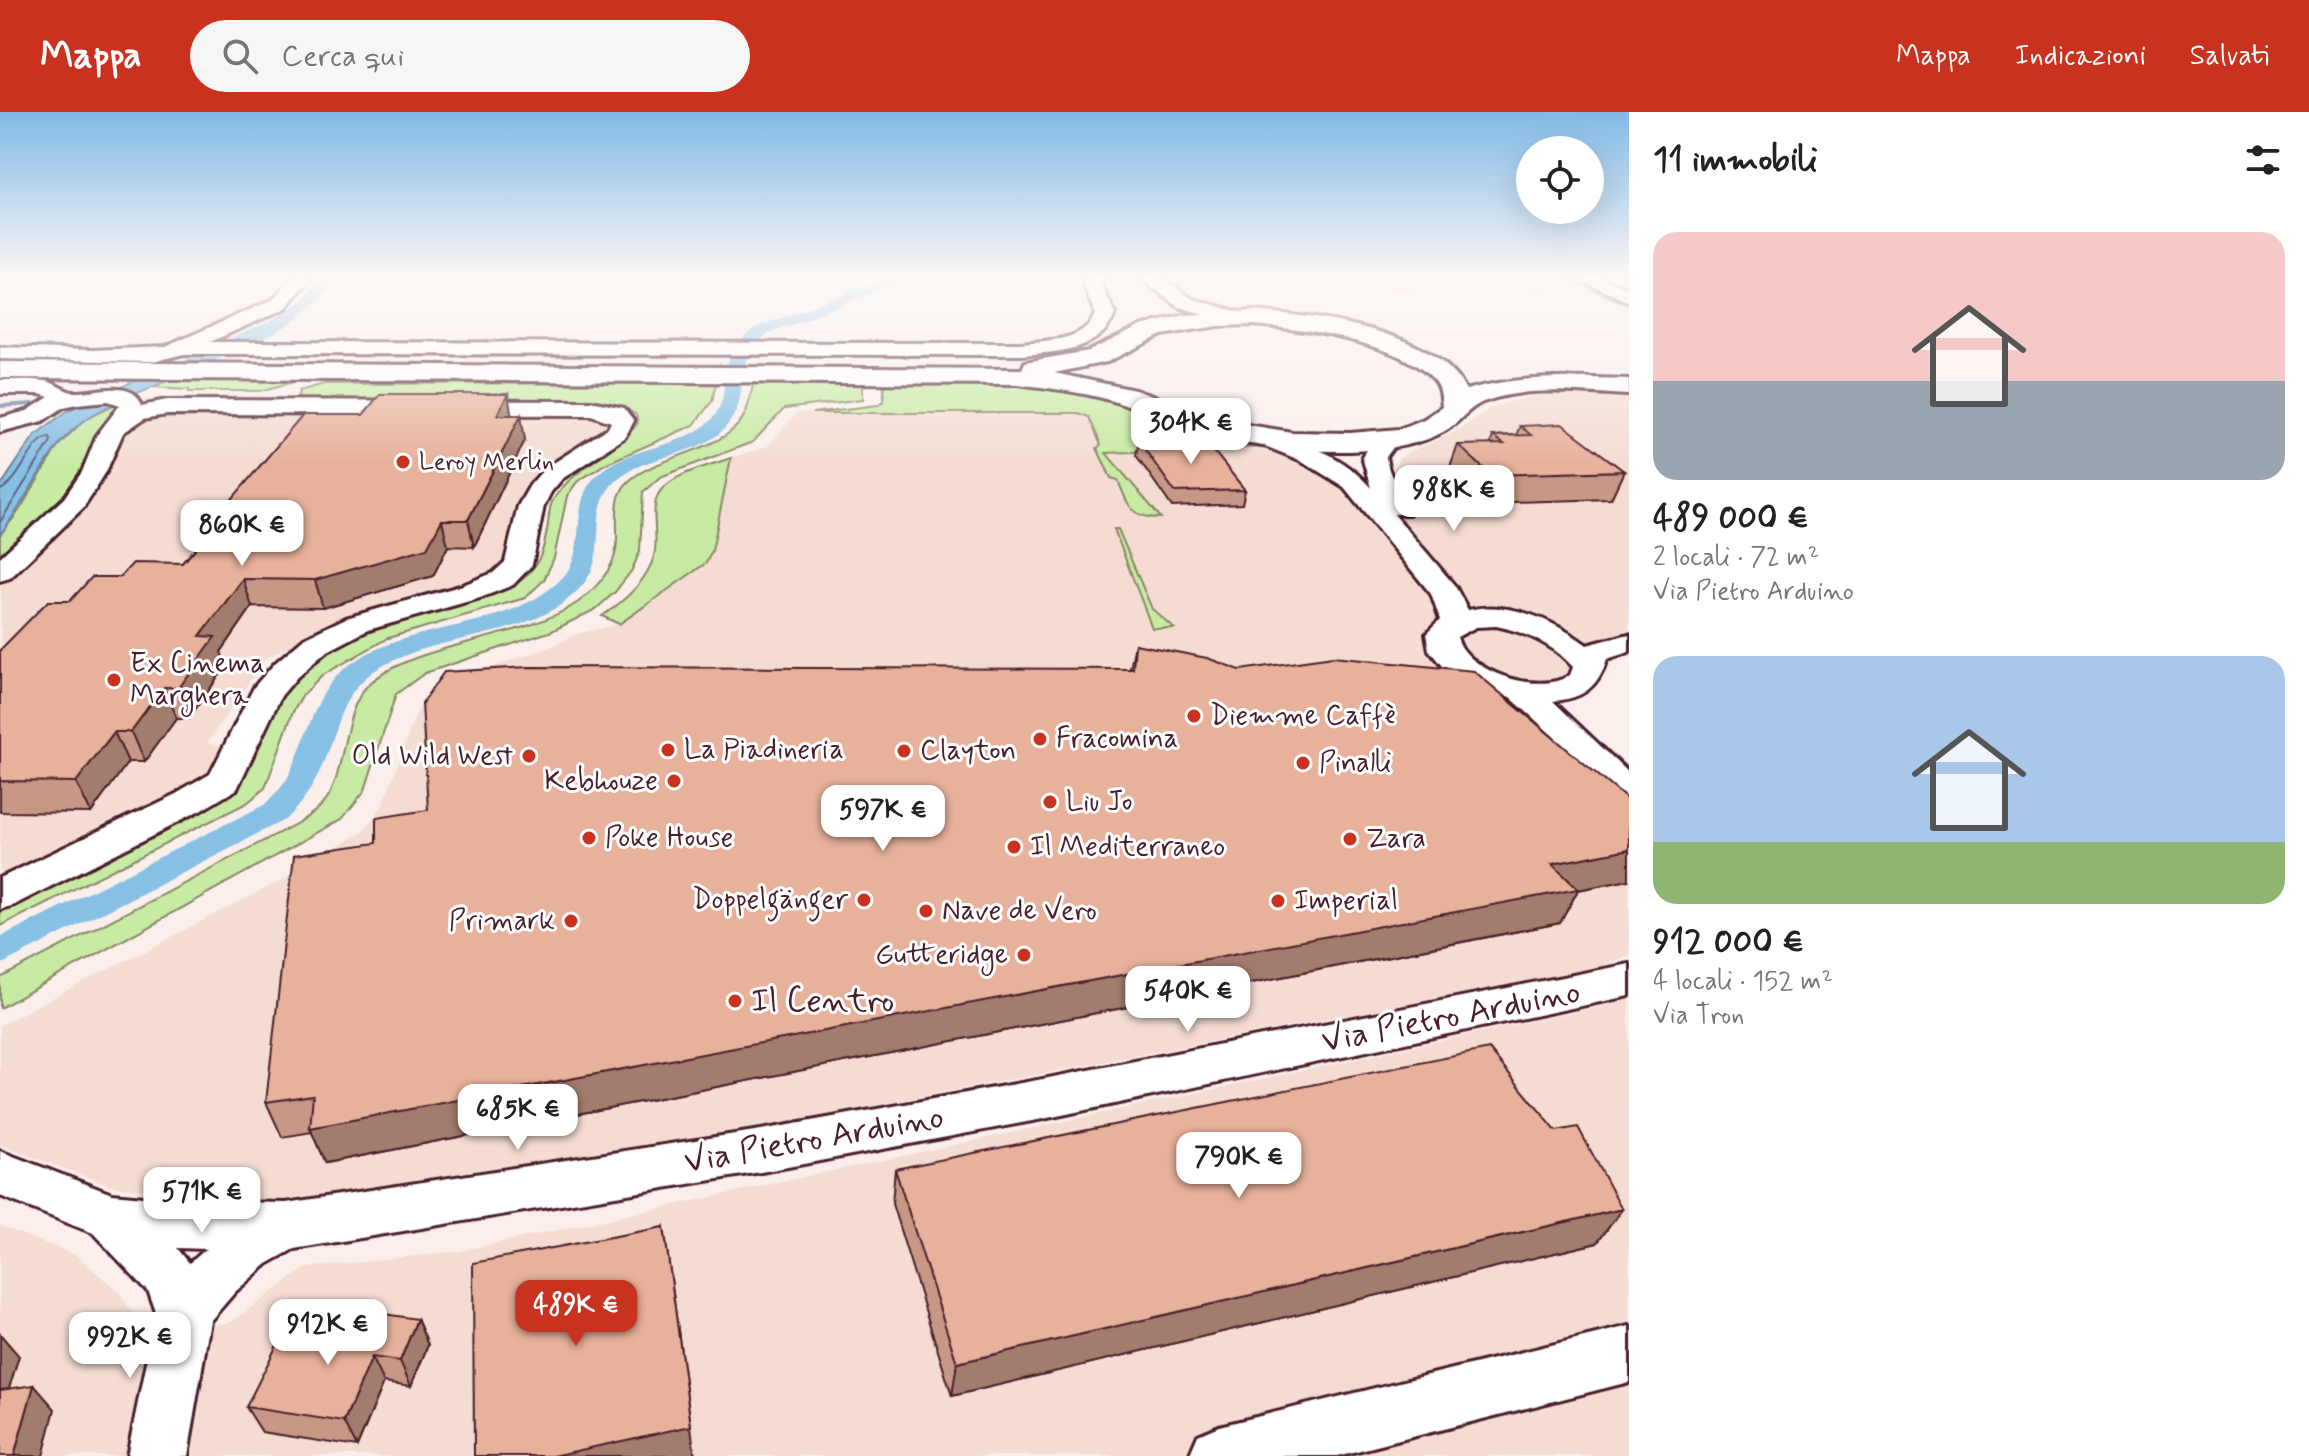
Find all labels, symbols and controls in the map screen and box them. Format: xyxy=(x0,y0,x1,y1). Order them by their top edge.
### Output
search box xyxy=(190,20,750,92)
text: Mappa xyxy=(40,32,142,81)
icon: search xyxy=(218,34,262,78)
text: Cerca qui xyxy=(282,37,404,76)
text: Mappa xyxy=(1896,38,1971,75)
text: Indicazioni xyxy=(2015,38,2146,75)
text: Salvati xyxy=(2190,38,2269,75)
map controls xyxy=(1516,136,1604,224)
button: locate xyxy=(1516,136,1604,224)
text: 11 immobili xyxy=(1653,138,1818,183)
icon: filters xyxy=(2241,138,2285,182)
icon: home xyxy=(1897,284,2041,428)
pin: 304K € xyxy=(1126,398,1256,466)
text: 304K € xyxy=(1149,407,1233,441)
place label: Leroy Merlin xyxy=(419,447,554,478)
marker: Leroy Merlin xyxy=(394,453,412,471)
pin: 988K € xyxy=(1389,465,1519,533)
text: 988K € xyxy=(1412,474,1496,508)
text: 489 000 € xyxy=(1653,496,1809,541)
pin: 860K € xyxy=(177,500,307,568)
text: 860K € xyxy=(198,509,286,543)
text: 2 locali · 72 m² xyxy=(1653,541,1819,575)
text: Via Pietro Arduino xyxy=(1653,575,1854,609)
place label: Ex Cinema Marghera xyxy=(130,646,265,717)
marker: Ex Cinema Marghera xyxy=(105,671,123,689)
place label: Diemme Caffè xyxy=(1210,698,1395,735)
marker: Diemme Caffè xyxy=(1185,707,1203,725)
icon: home xyxy=(1897,708,2041,852)
place label: Fracomina xyxy=(1056,721,1178,758)
marker: Fracomina xyxy=(1031,730,1049,748)
place label: La Piadineria xyxy=(684,732,844,769)
place label: Clayton xyxy=(920,733,1016,770)
place label: Old Wild West xyxy=(351,738,514,775)
marker: La Piadineria xyxy=(659,741,677,759)
marker: Clayton xyxy=(895,742,913,760)
place label: Pinalli xyxy=(1319,745,1392,782)
marker: Old Wild West xyxy=(520,747,538,765)
marker: Pinalli xyxy=(1294,754,1312,772)
place label: Kebhouze xyxy=(544,763,658,800)
marker: Kebhouze xyxy=(665,772,683,790)
place label: Liu Jo xyxy=(1066,784,1133,821)
pin: 597K € xyxy=(818,785,948,853)
marker: Liu Jo xyxy=(1041,793,1059,811)
text: 597K € xyxy=(839,794,927,828)
place label: Poke House xyxy=(605,820,733,857)
place label: Zara xyxy=(1366,821,1426,858)
marker: Poke House xyxy=(580,829,598,847)
place label: Il Mediterraneo xyxy=(1030,829,1225,866)
marker: Zara xyxy=(1341,830,1359,848)
marker: Il Mediterraneo xyxy=(1005,838,1023,856)
place label: Doppelgänger xyxy=(692,882,849,922)
place label: Imperial xyxy=(1294,883,1398,920)
marker: Doppelgänger xyxy=(855,891,873,909)
marker: Imperial xyxy=(1269,892,1287,910)
place label: Nave de Vero xyxy=(942,893,1097,930)
marker: Nave de Vero xyxy=(917,902,935,920)
place label: Primark xyxy=(449,903,555,940)
marker: Primark xyxy=(562,912,580,930)
text: 912 000 € xyxy=(1653,920,1804,965)
place label: Gutteridge xyxy=(875,937,1008,976)
marker: Gutteridge xyxy=(1015,946,1033,964)
text: 4 locali · 152 m² xyxy=(1653,965,1833,999)
pin: 540K € xyxy=(1123,966,1253,1034)
street label: Via Pietro Arduino xyxy=(1318,970,1584,1064)
text: 540K € xyxy=(1143,975,1233,1009)
place label: Il Centro xyxy=(751,979,894,1024)
marker: Il Centro xyxy=(726,992,744,1010)
text: Via Tron xyxy=(1653,999,1744,1033)
pin: 685K € xyxy=(453,1084,583,1152)
text: 685K € xyxy=(476,1093,560,1127)
street label: Via Pietro Arduino xyxy=(681,1095,947,1185)
pin: 790K € xyxy=(1174,1132,1304,1200)
text: 790K € xyxy=(1194,1141,1284,1175)
pin: 571K € xyxy=(137,1167,267,1235)
text: 571K € xyxy=(161,1176,243,1210)
pin: 489K € xyxy=(511,1280,641,1348)
text: 489K € xyxy=(533,1289,619,1323)
pin: 912K € xyxy=(263,1299,393,1367)
text: 912K € xyxy=(287,1308,369,1342)
pin: 992K € xyxy=(65,1312,195,1380)
text: 992K € xyxy=(87,1321,173,1355)

